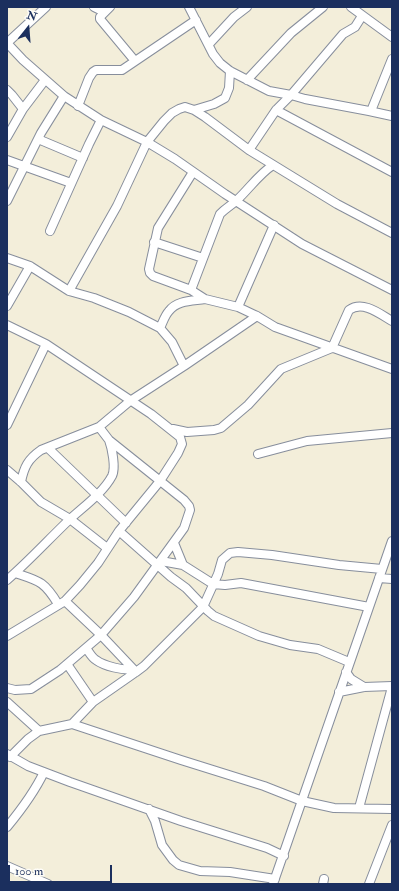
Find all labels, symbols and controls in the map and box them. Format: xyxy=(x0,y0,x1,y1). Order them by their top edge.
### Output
north arrow xyxy=(8,8,48,48)
text: N xyxy=(25,8,38,24)
scale bar xyxy=(10,857,114,883)
text: 100 m xyxy=(15,864,43,879)

